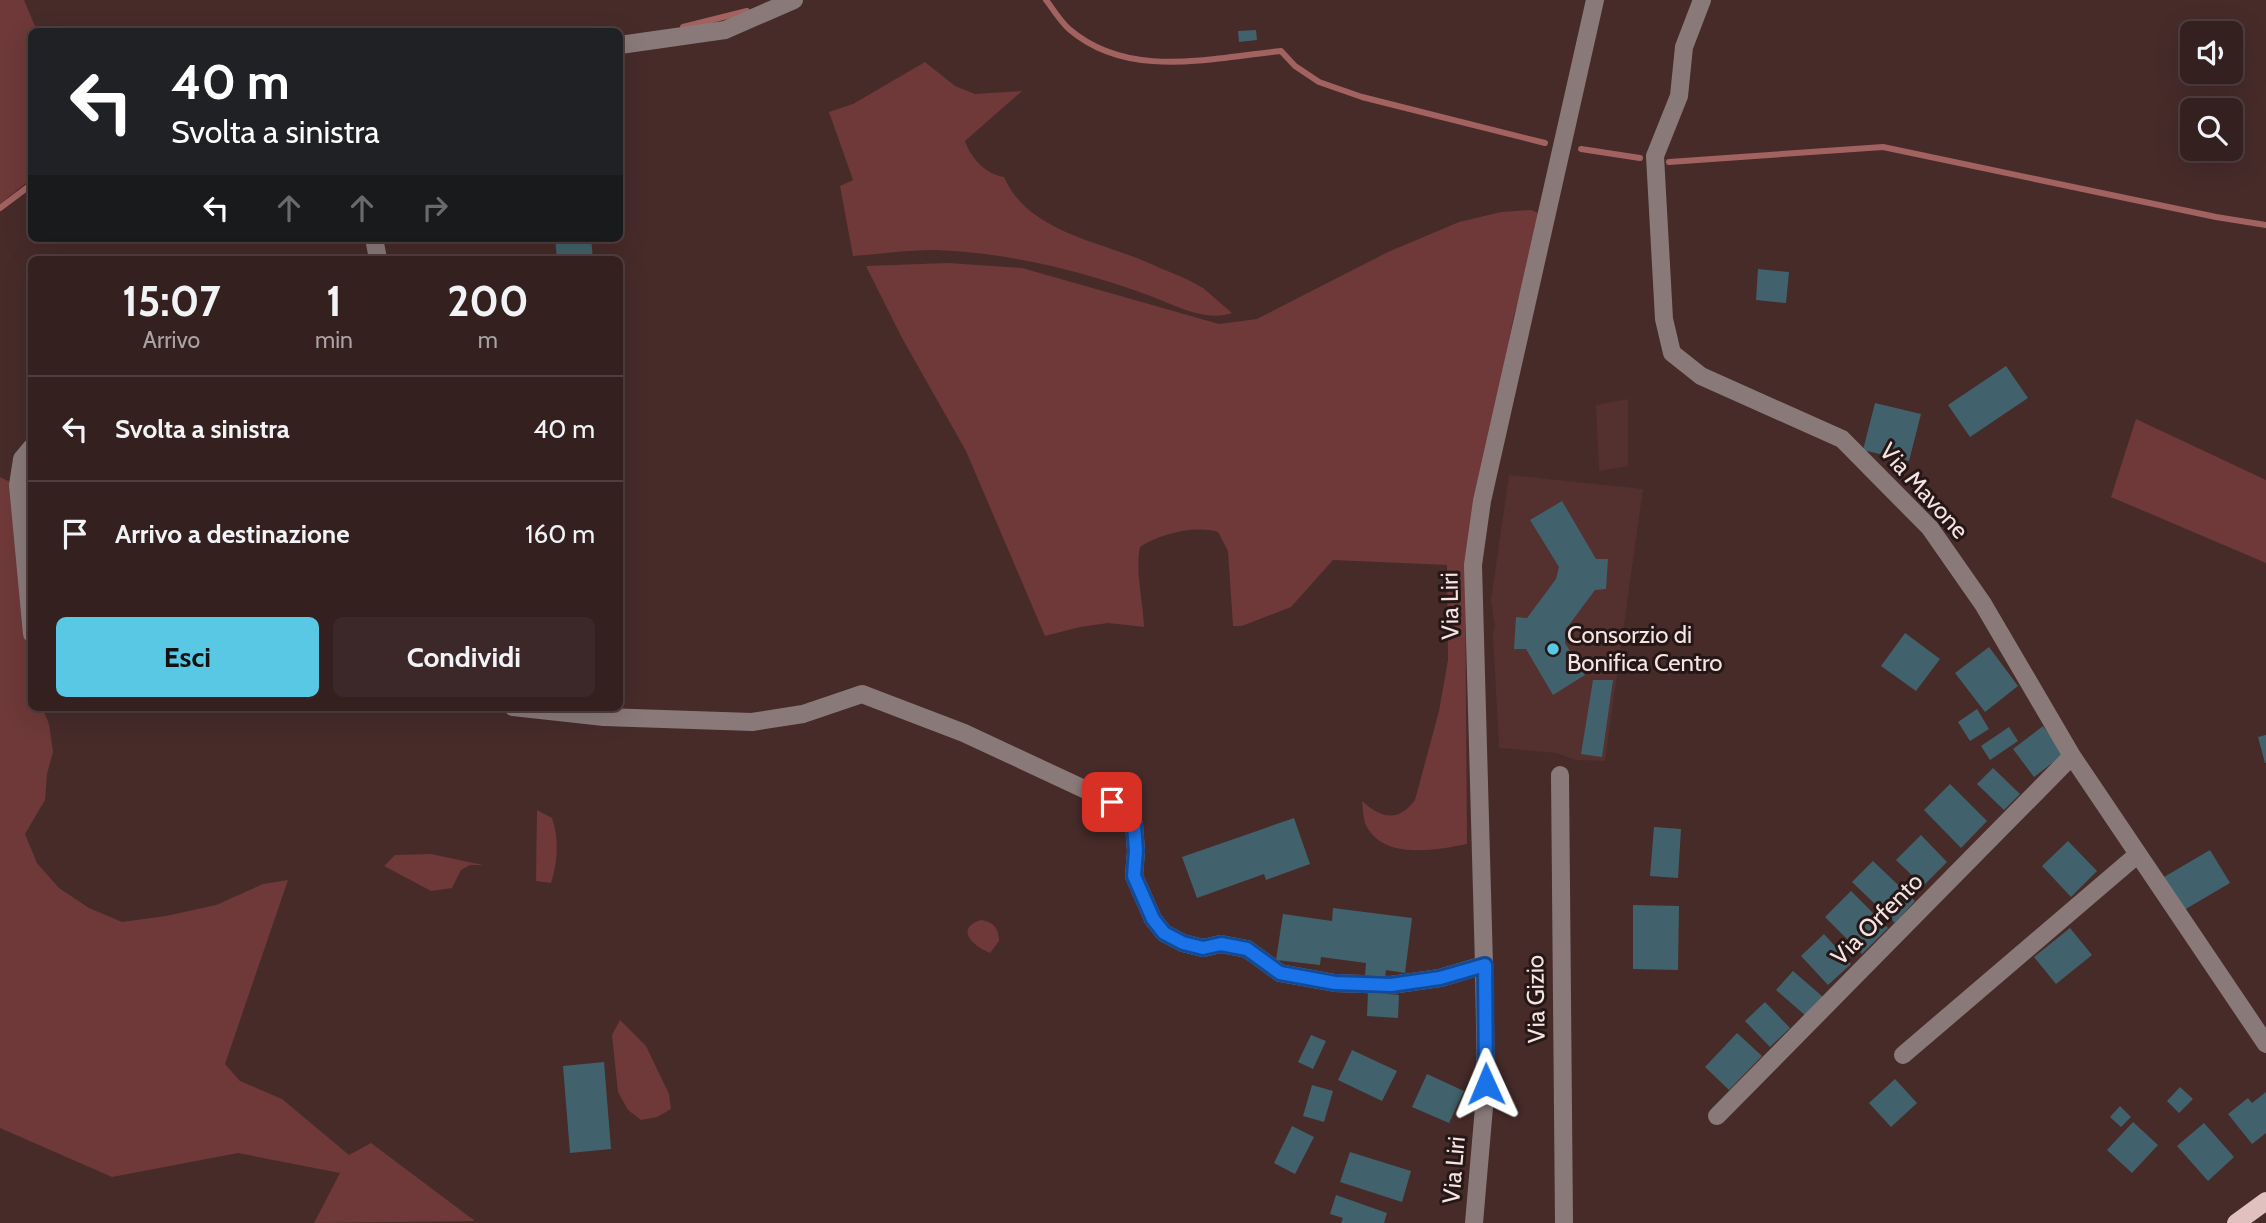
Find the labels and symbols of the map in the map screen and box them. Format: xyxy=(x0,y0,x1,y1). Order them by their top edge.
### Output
street label: Via Mavone xyxy=(1874,437,1975,544)
street label: Via Liri xyxy=(1434,572,1465,640)
place label: Consorzio di Bonifica Centro xyxy=(1567,620,1722,677)
marker: Consorzio di Bonifica Centro xyxy=(1545,641,1561,657)
pin xyxy=(1082,772,1142,832)
street label: Via Orfento xyxy=(1825,867,1929,971)
street label: Via Gizio xyxy=(1520,955,1551,1043)
position arrow xyxy=(1449,1047,1523,1121)
street label: Via Liri xyxy=(1436,1135,1471,1205)

